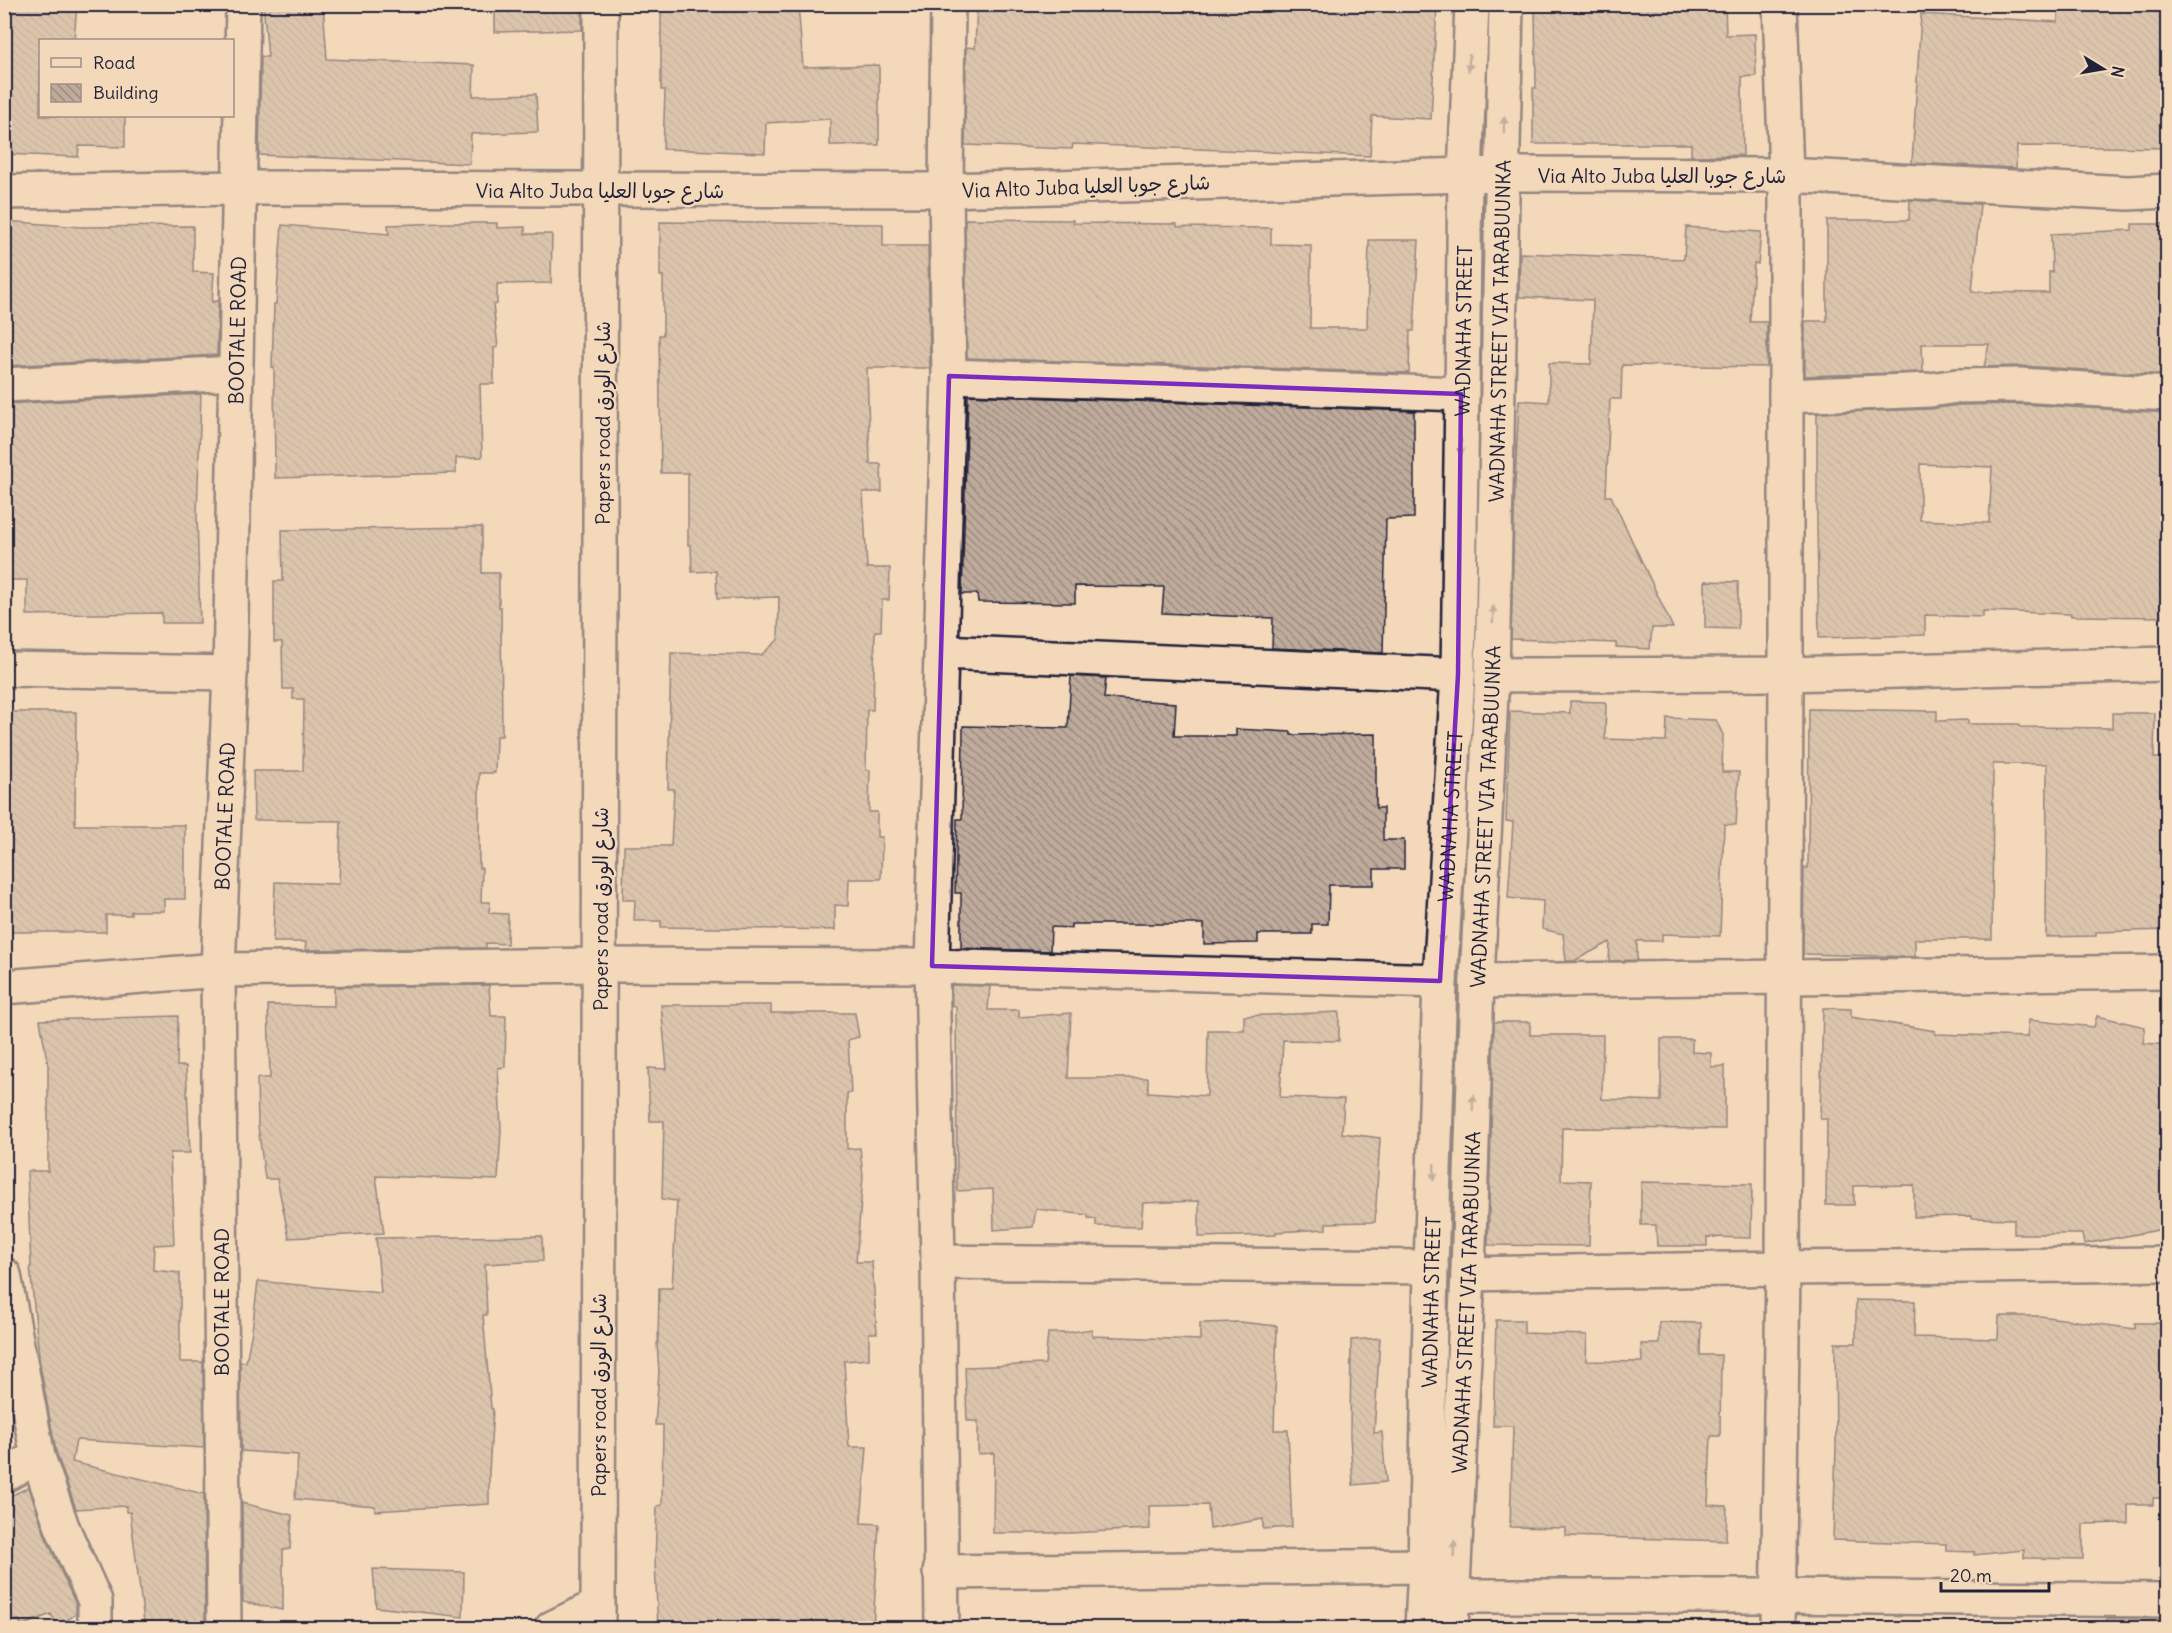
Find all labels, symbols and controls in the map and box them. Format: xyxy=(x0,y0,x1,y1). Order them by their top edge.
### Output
legend xyxy=(39,39,234,117)
north arrow xyxy=(2073,39,2133,99)
text: Road xyxy=(93,51,136,74)
one-way arrow xyxy=(1465,53,1474,72)
text: N xyxy=(2107,65,2129,79)
text: Building xyxy=(93,81,158,104)
one-way arrow xyxy=(1499,116,1509,135)
street label: WADNAHA STREET VIA TARABUUNKA xyxy=(1483,159,1515,503)
street label: Via Alto Juba شارع جوبا العليا xyxy=(1538,163,1786,190)
street label: Via Alto Juba شارع جوبا العليا xyxy=(961,169,1211,205)
street label: Via Alto Juba شارع جوبا العليا xyxy=(476,178,724,205)
street label: WADNAHA STREET xyxy=(1449,245,1477,417)
street label: BOOTALE ROAD xyxy=(223,256,251,405)
street label: Papers road شارع الورق xyxy=(590,321,617,525)
one-way arrow xyxy=(1456,437,1466,456)
one-way arrow xyxy=(1488,604,1498,623)
street label: WADNAHA STREET VIA TARABUUNKA xyxy=(1464,645,1505,989)
street label: WADNAHA STREET xyxy=(1432,730,1467,903)
street label: BOOTALE ROAD xyxy=(209,741,240,891)
street label: Papers road شارع الورق xyxy=(588,807,615,1011)
one-way arrow xyxy=(1438,926,1447,945)
one-way arrow xyxy=(1469,1093,1478,1112)
street label: WADNAHA STREET VIA TARABUUNKA xyxy=(1446,1131,1485,1474)
one-way arrow xyxy=(1429,1163,1438,1182)
street label: WADNAHA STREET xyxy=(1416,1216,1445,1388)
street label: BOOTALE ROAD xyxy=(209,1228,234,1376)
street label: Papers road شارع الورق xyxy=(586,1293,613,1497)
one-way arrow xyxy=(1449,1540,1458,1559)
scale bar xyxy=(1941,1555,2049,1593)
text: 20 m xyxy=(1950,1564,1992,1587)

